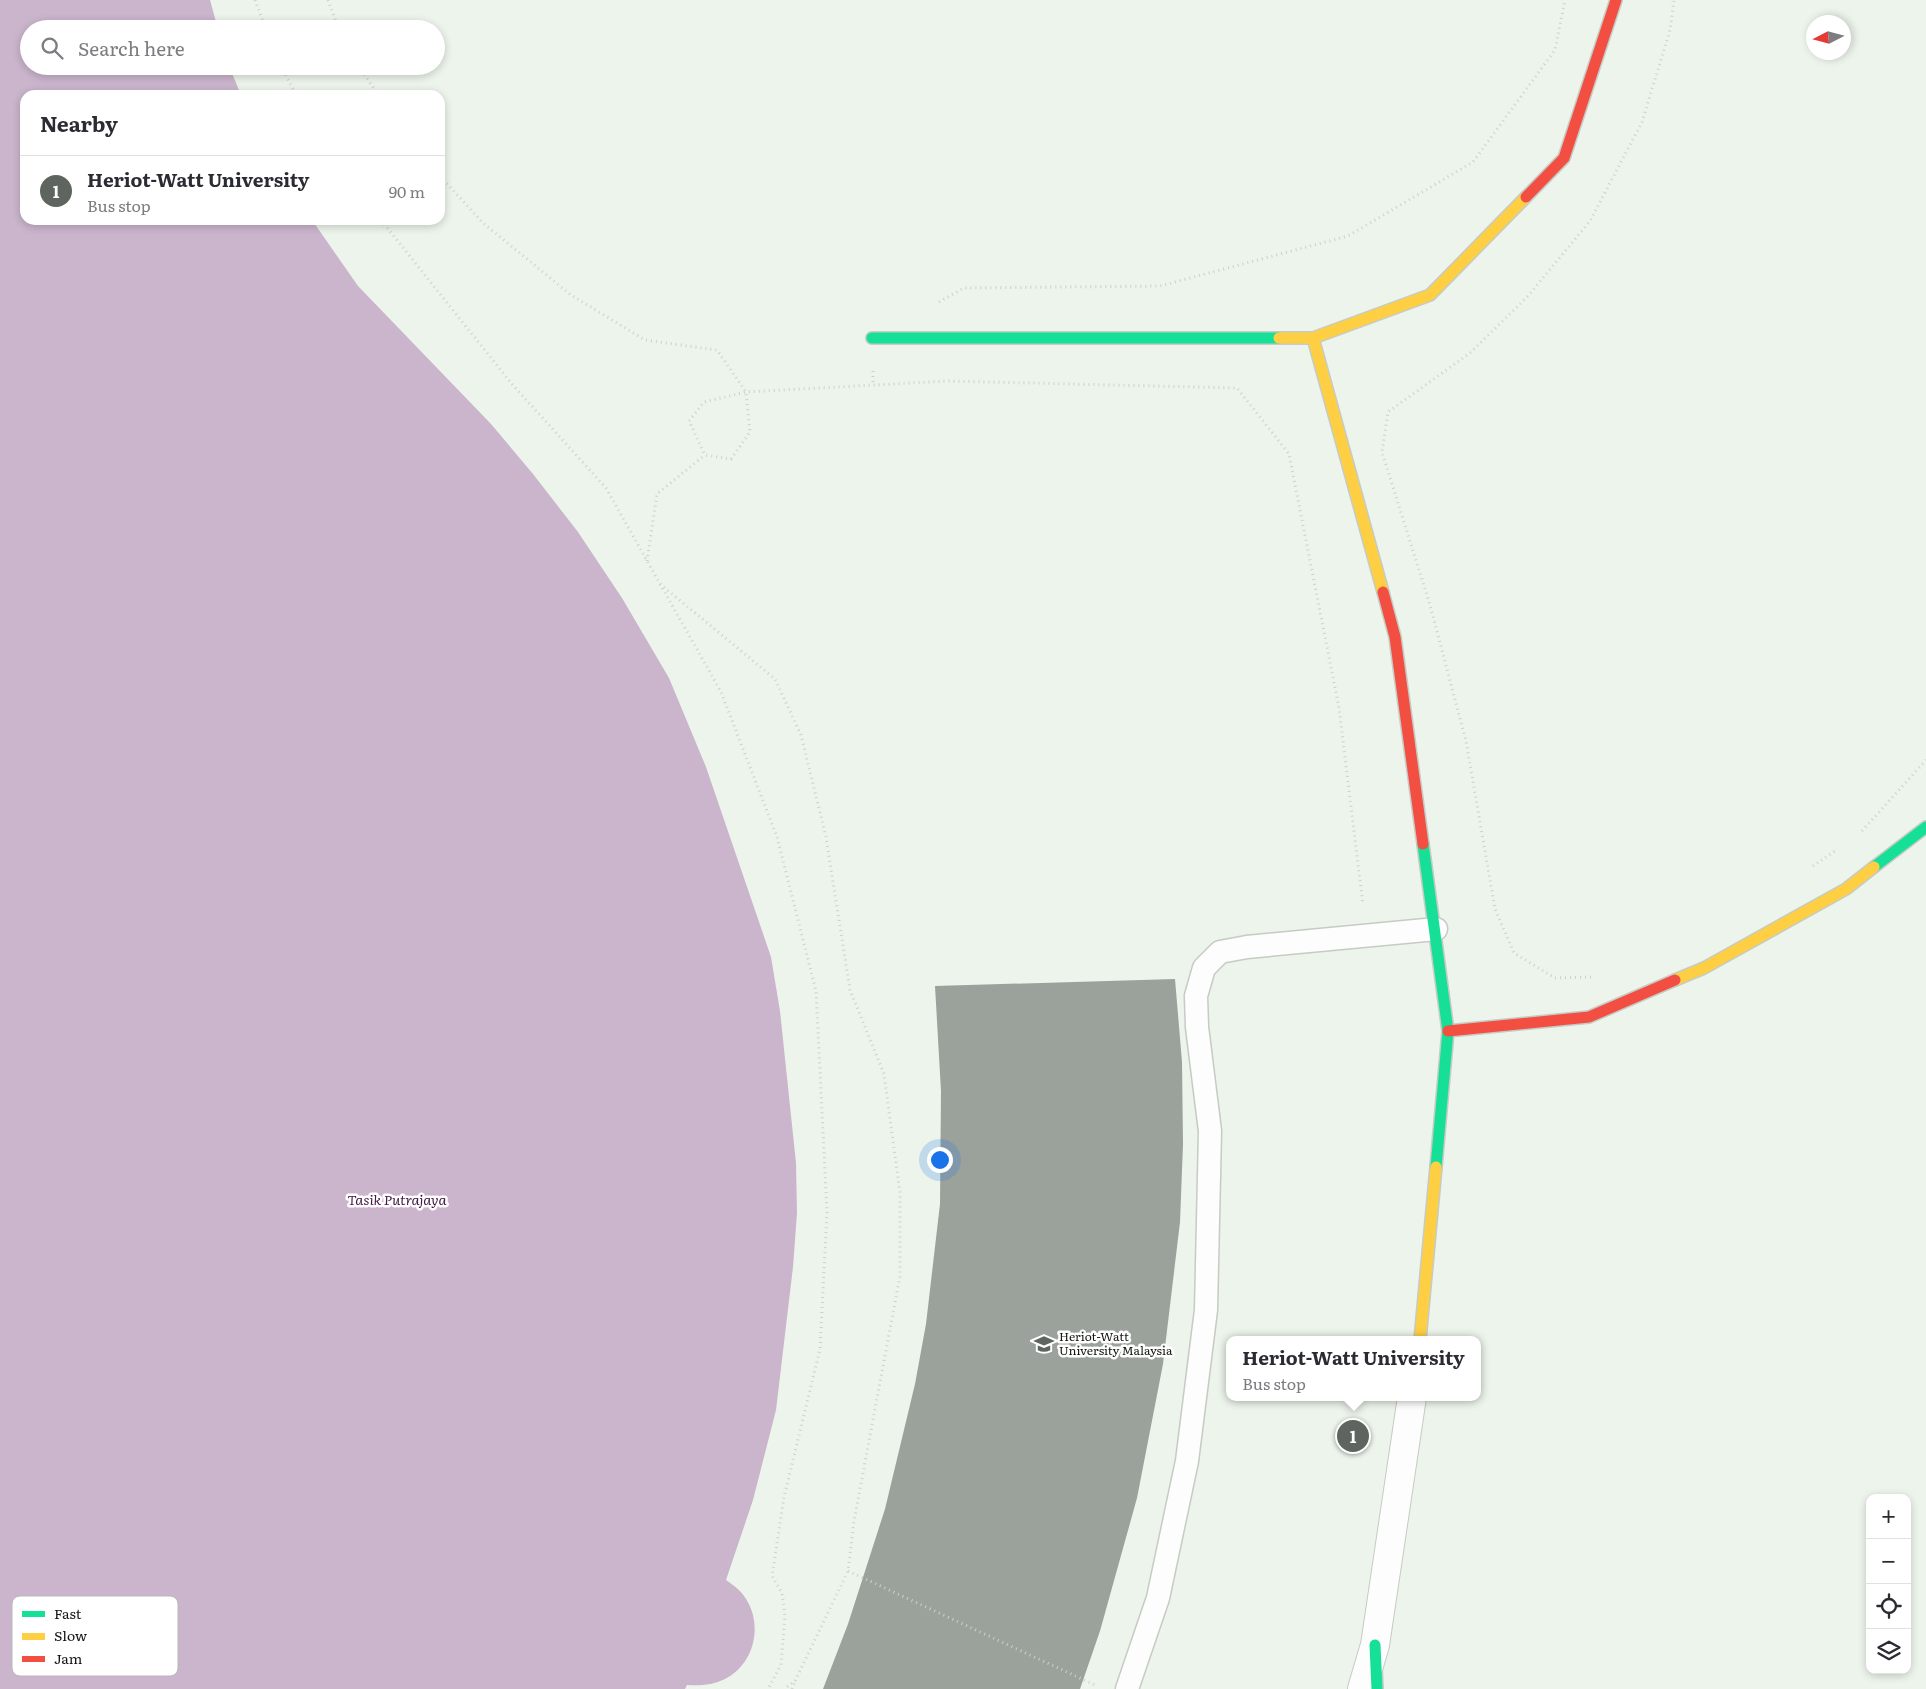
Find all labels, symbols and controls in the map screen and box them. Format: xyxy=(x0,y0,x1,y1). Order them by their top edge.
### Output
north arrow xyxy=(1806,15,1851,60)
search box xyxy=(20,20,445,75)
icon: search xyxy=(38,34,66,62)
text: Search here xyxy=(78,34,185,62)
text: Nearby xyxy=(40,107,118,138)
text: Heriot-Watt University xyxy=(87,165,309,193)
text: 1 xyxy=(53,179,59,203)
text: 90 m xyxy=(389,179,425,203)
text: Bus stop xyxy=(87,193,151,217)
your location xyxy=(927,1147,953,1173)
water label: Tasik Putrajaya xyxy=(348,1189,446,1209)
place label: Heriot-Watt University Malaysia xyxy=(1059,1327,1173,1359)
school or university icon: Heriot-Watt University Malaysia xyxy=(1033,1333,1055,1355)
popup xyxy=(1226,1336,1481,1401)
text: Heriot-Watt University xyxy=(1242,1343,1465,1371)
text: Bus stop xyxy=(1242,1371,1306,1395)
pin: 1 xyxy=(1337,1417,1369,1455)
map controls xyxy=(1866,1494,1911,1674)
button: + xyxy=(1866,1494,1911,1539)
button: − xyxy=(1866,1539,1911,1584)
button: locate xyxy=(1866,1584,1911,1629)
legend xyxy=(12,1596,178,1676)
text: Fast xyxy=(54,1603,82,1623)
text: Slow xyxy=(54,1625,87,1645)
button: layers xyxy=(1866,1629,1911,1674)
text: Jam xyxy=(54,1648,83,1668)

